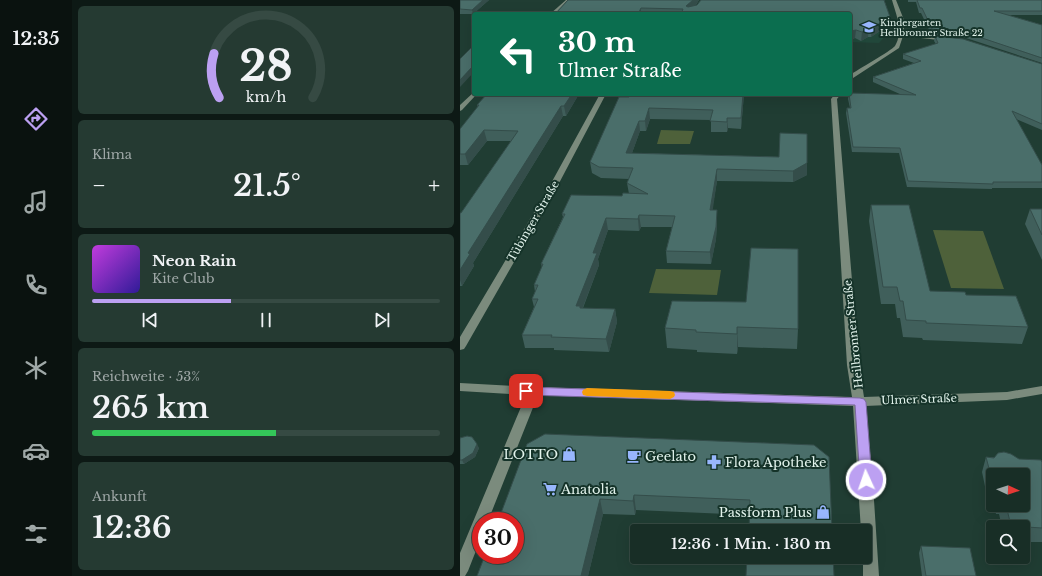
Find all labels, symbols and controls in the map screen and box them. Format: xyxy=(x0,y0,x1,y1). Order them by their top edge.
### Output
place label: Kindergarten Heilbronner Straße 22 xyxy=(880,17,983,38)
school or university icon: Kindergarten Heilbronner Straße 22 xyxy=(861,19,877,35)
text: 30 m xyxy=(558,25,635,60)
text: 12:35 xyxy=(13,28,59,50)
icon: left xyxy=(492,28,544,80)
text: 28 xyxy=(239,41,293,92)
text: Ulmer Straße xyxy=(558,60,682,82)
text: km/h xyxy=(246,88,286,106)
icon: directions xyxy=(22,105,50,133)
text: Klima xyxy=(92,146,132,163)
text: 21.5° xyxy=(233,167,301,204)
text: − xyxy=(92,172,106,199)
text: + xyxy=(428,172,440,199)
street label: Tübinger Straße xyxy=(504,178,562,264)
icon: music xyxy=(22,188,50,216)
text: Neon Rain xyxy=(152,251,236,270)
text: Kite Club xyxy=(152,270,215,287)
icon: phone xyxy=(22,271,50,299)
street label: Heilbronner Straße xyxy=(840,279,866,389)
icon: previous xyxy=(139,309,161,331)
icon: pause xyxy=(255,309,277,331)
icon: next xyxy=(371,309,393,331)
icon: climate xyxy=(22,354,50,382)
text: Reichweite · 53% xyxy=(92,368,200,385)
pin xyxy=(509,374,543,408)
icon: arrive xyxy=(515,380,537,402)
text: 265 km xyxy=(92,389,209,426)
street label: Ulmer Straße xyxy=(881,391,957,407)
icon: car xyxy=(22,437,50,465)
place label: LOTTO xyxy=(503,446,558,463)
shop icon: LOTTO xyxy=(561,446,577,462)
cafe icon: Geelato xyxy=(626,448,642,464)
place label: Geelato xyxy=(645,448,696,465)
pharmacy icon: Flora Apotheke xyxy=(706,454,722,470)
place label: Flora Apotheke xyxy=(725,454,827,471)
position arrow xyxy=(845,459,887,501)
north arrow xyxy=(986,468,1030,512)
map controls xyxy=(986,468,1030,564)
supermarket icon: Anatolia xyxy=(542,481,558,497)
place label: Anatolia xyxy=(560,481,617,498)
text: Ankunft xyxy=(92,488,147,505)
place label: Passform Plus xyxy=(719,504,812,521)
shop icon: Passform Plus xyxy=(815,504,831,520)
text: 12:36 xyxy=(92,509,172,546)
speed limit sign: 30 xyxy=(472,512,524,564)
icon: filters xyxy=(22,520,50,548)
button: search xyxy=(986,520,1030,564)
text: 12:36 · 1 Min. · 130 m xyxy=(671,534,831,553)

